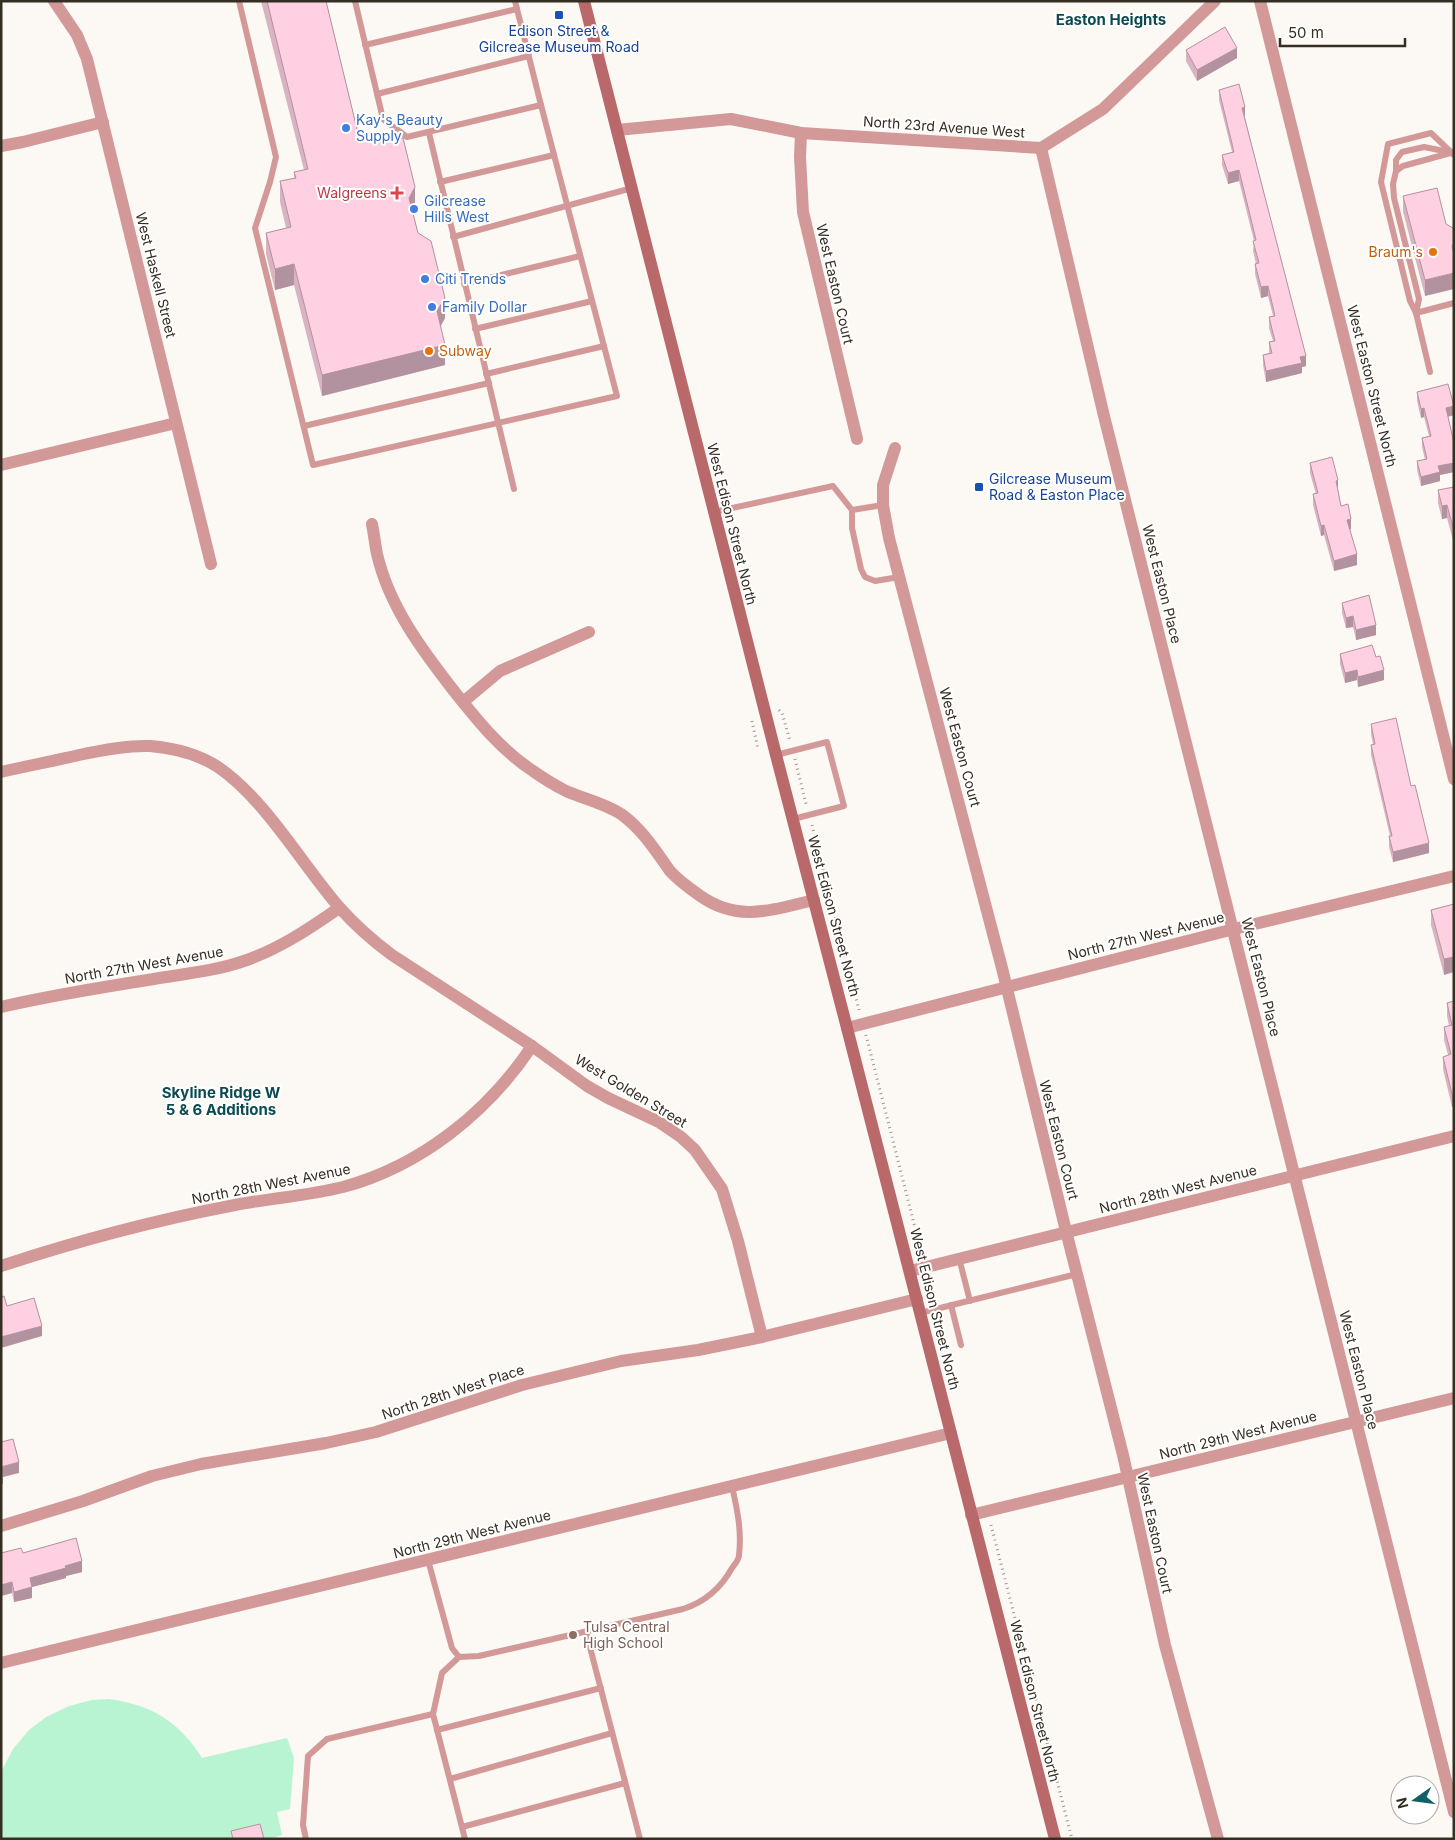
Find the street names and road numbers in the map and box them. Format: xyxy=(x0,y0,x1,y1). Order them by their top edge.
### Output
street label: North 23rd Avenue West xyxy=(862,112,1026,141)
street label: West Haskell Street xyxy=(133,210,180,340)
street label: West Easton Court xyxy=(813,222,858,346)
street label: West Easton Street North xyxy=(1344,303,1401,469)
street label: West Edison Street North xyxy=(704,441,761,607)
street label: West Easton Place xyxy=(1139,523,1186,645)
street label: West Easton Court xyxy=(936,685,985,809)
street label: West Edison Street North xyxy=(805,833,864,998)
street label: North 27th West Avenue xyxy=(1066,908,1226,963)
street label: West Easton Place xyxy=(1238,916,1285,1038)
street label: North 27th West Avenue xyxy=(63,942,225,987)
street label: West Golden Street xyxy=(572,1050,691,1131)
street label: West Easton Court xyxy=(1036,1078,1083,1202)
street label: North 28th West Avenue xyxy=(190,1160,352,1207)
street label: North 28th West Avenue xyxy=(1097,1161,1258,1216)
street label: West Edison Street North xyxy=(907,1226,964,1392)
street label: West Easton Place xyxy=(1336,1309,1383,1431)
street label: North 28th West Place xyxy=(379,1360,526,1423)
street label: North 29th West Avenue xyxy=(1157,1407,1318,1462)
street label: West Easton Court xyxy=(1134,1471,1177,1595)
street label: North 29th West Avenue xyxy=(391,1506,552,1561)
street label: West Edison Street North xyxy=(1007,1618,1064,1784)

